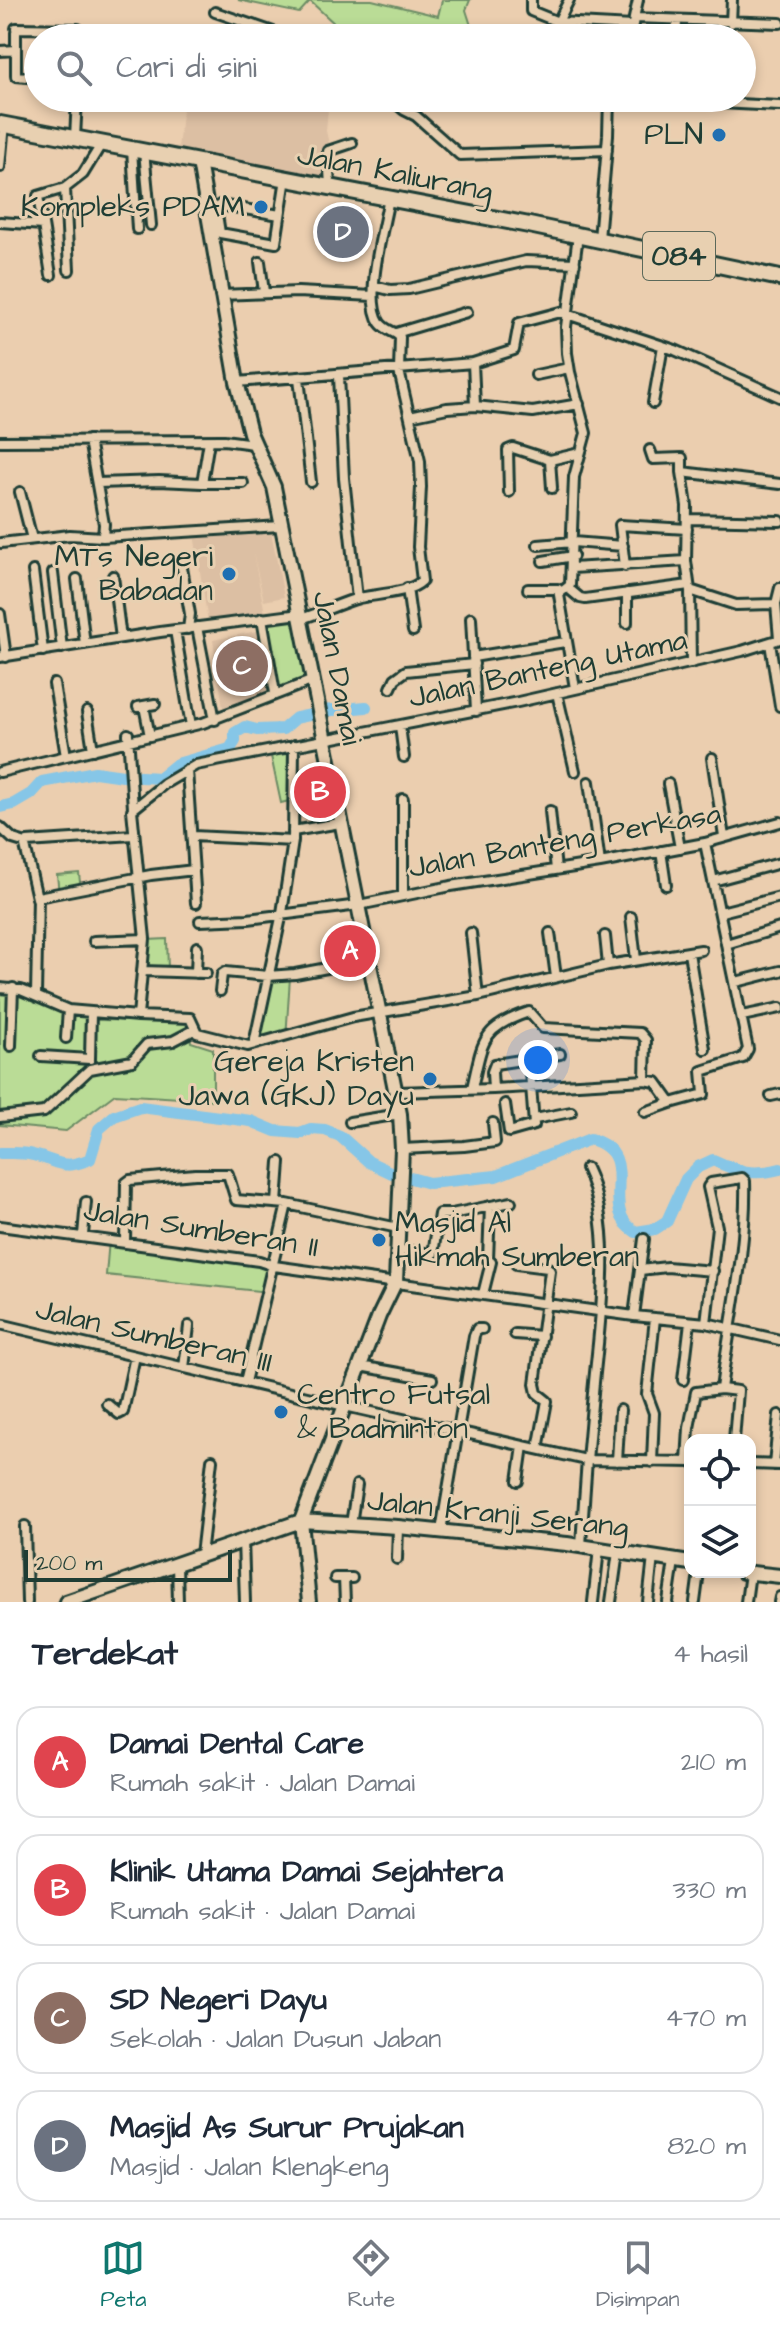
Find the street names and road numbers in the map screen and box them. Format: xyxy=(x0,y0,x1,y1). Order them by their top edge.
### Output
street label: Jalan Kaliurang xyxy=(293,133,496,214)
road number: 084 xyxy=(643,232,715,280)
street label: Jalan Damai xyxy=(302,587,373,749)
street label: Jalan Banteng Utama xyxy=(405,619,691,720)
street label: Jalan Banteng Perkasa xyxy=(406,793,725,890)
street label: Jalan Sumberan II xyxy=(81,1190,321,1268)
street label: Jalan Sumberan III xyxy=(32,1288,276,1384)
street label: Jalan Kranji Serang xyxy=(365,1479,631,1550)

